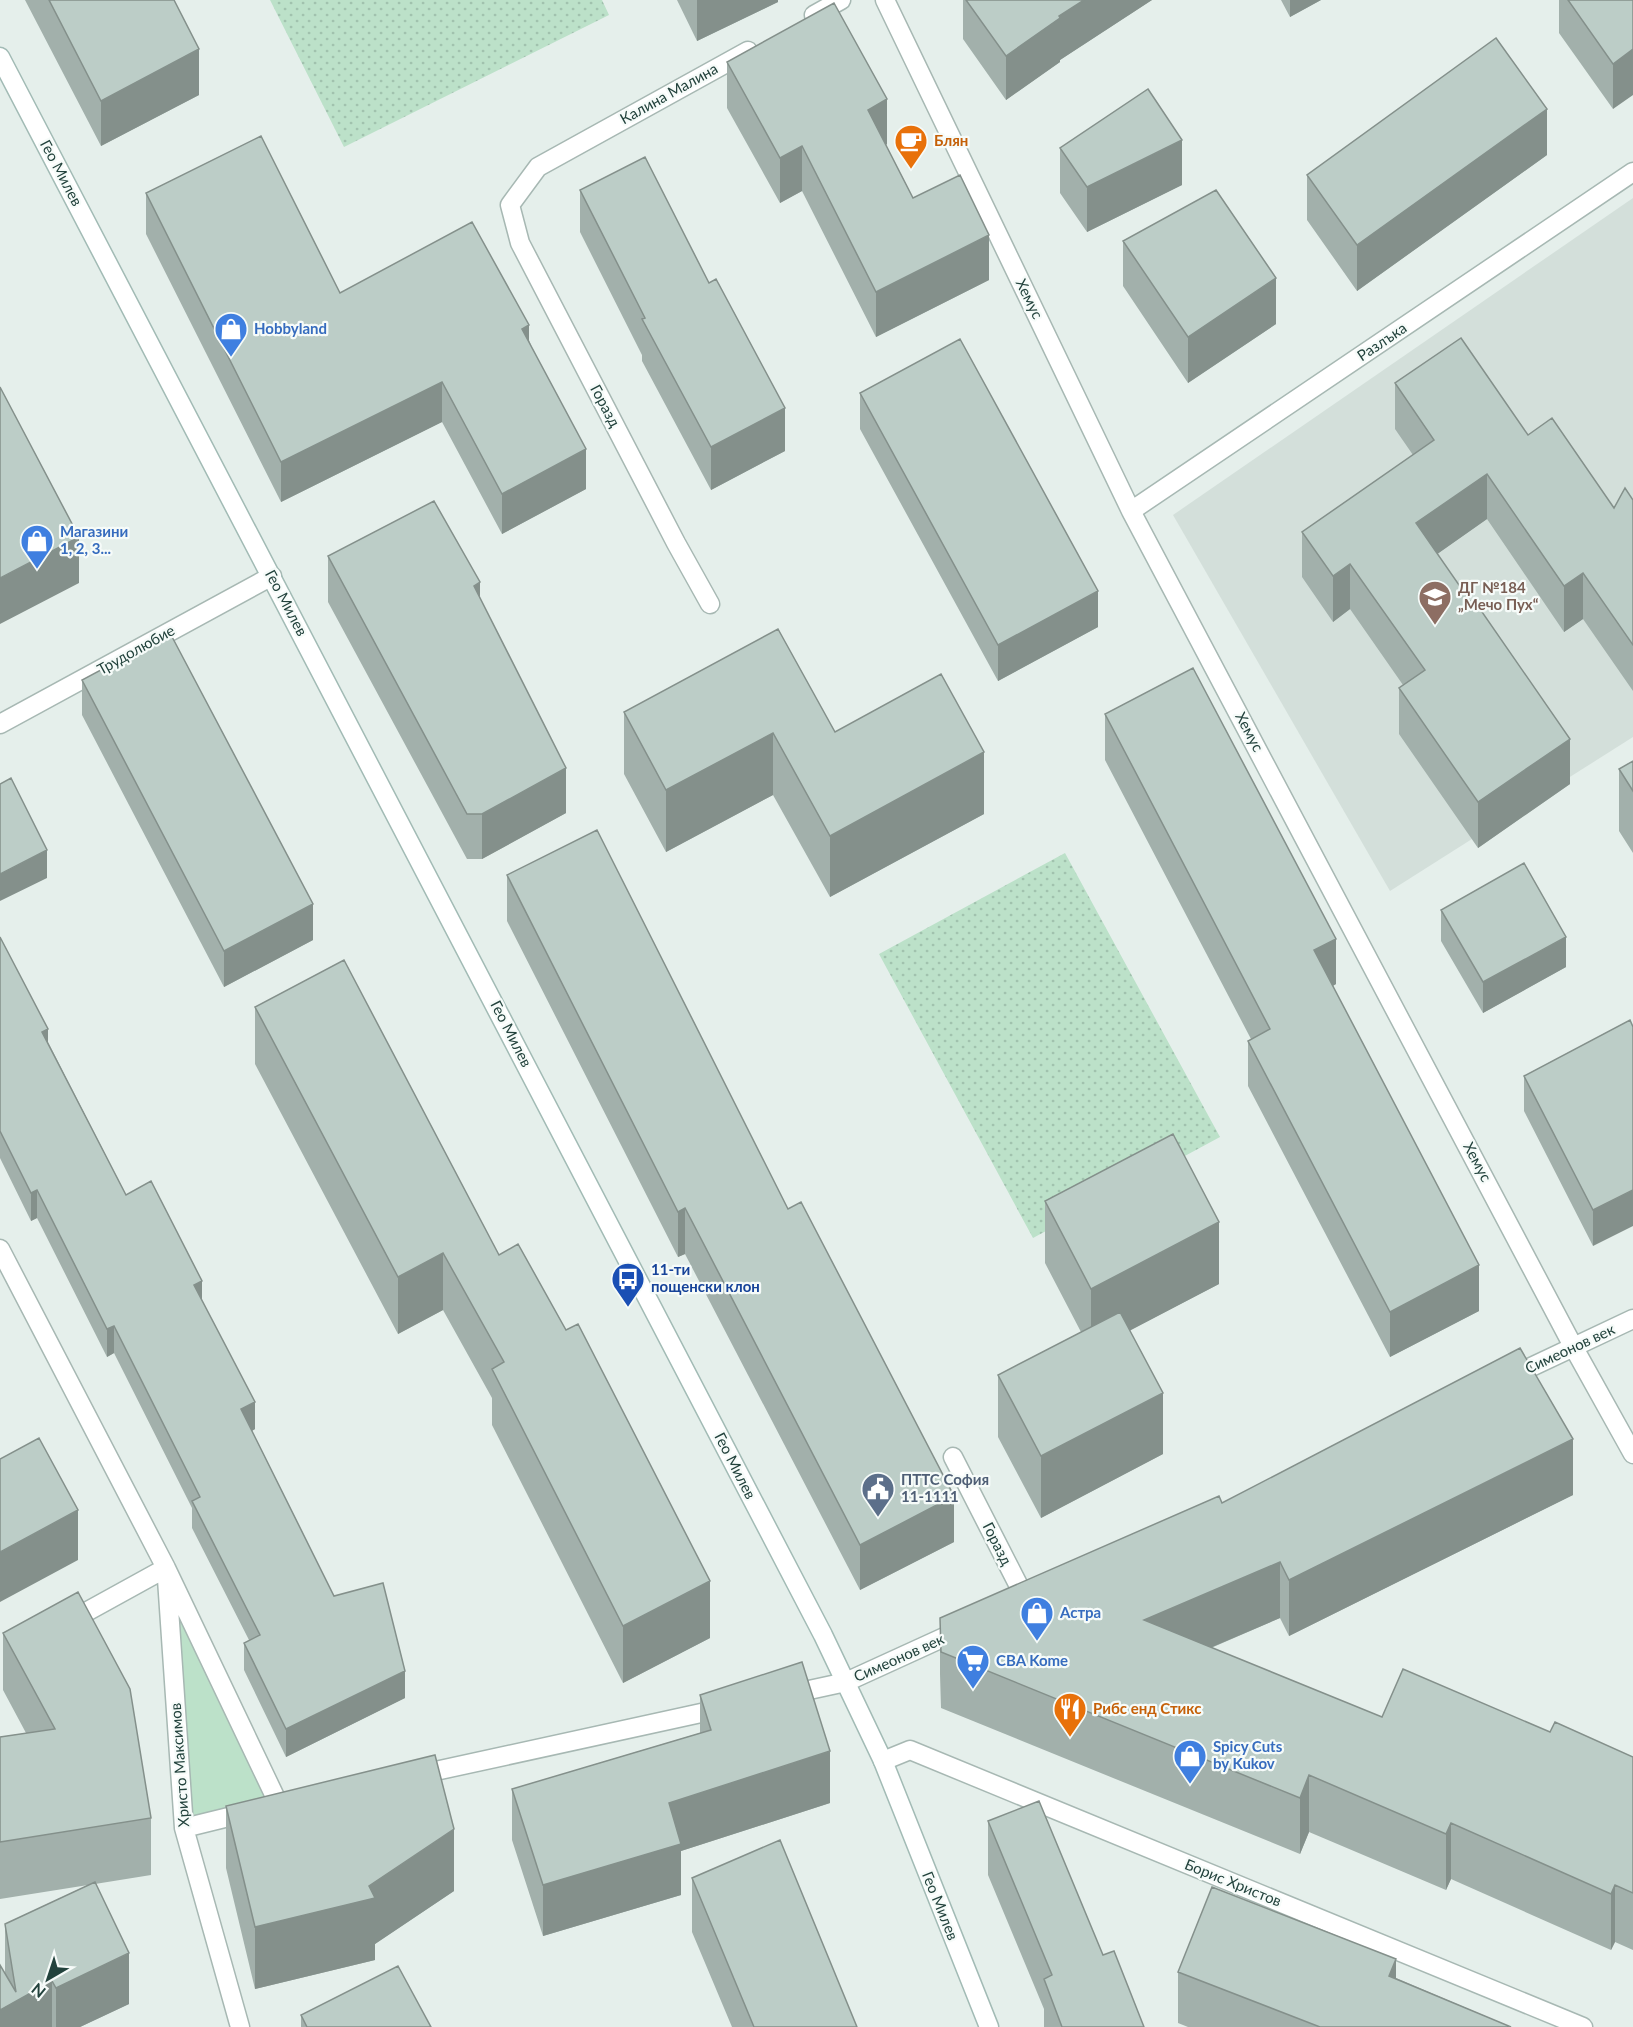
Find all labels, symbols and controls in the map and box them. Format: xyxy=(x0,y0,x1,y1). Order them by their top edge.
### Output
street label: Калина Малина xyxy=(616,59,721,127)
cafe icon: Блян xyxy=(893,123,929,170)
place label: Блян xyxy=(934,131,968,149)
street label: Гео Милев xyxy=(37,136,87,209)
street label: Хемус xyxy=(1013,276,1047,322)
shop icon: Hobbyland xyxy=(213,311,249,358)
street label: Разлъка xyxy=(1353,318,1410,364)
place label: Hobbyland xyxy=(254,319,327,337)
street label: Горазд xyxy=(587,381,625,430)
place label: Магазини 1, 2, 3... xyxy=(60,522,128,557)
shop icon: Магазини 1, 2, 3... xyxy=(19,523,55,570)
street label: Гео Милев xyxy=(262,566,312,639)
place label: ДГ №184 „Мечо Пух“ xyxy=(1458,578,1539,613)
school or university icon: ДГ №184 „Мечо Пух“ xyxy=(1417,579,1453,626)
street label: Трудолюбие xyxy=(94,620,177,678)
street label: Хемус xyxy=(1232,709,1268,754)
street label: Гео Милев xyxy=(487,997,536,1070)
street label: Хемус xyxy=(1460,1139,1496,1184)
place label: 11-ти пощенски клон xyxy=(651,1260,760,1295)
bus stop icon: 11-ти пощенски клон xyxy=(610,1261,646,1308)
street label: Симеонов век xyxy=(1522,1319,1618,1377)
street label: Гео Милев xyxy=(711,1429,760,1502)
place label: ПТТС София 11-1111 xyxy=(901,1470,989,1505)
public building icon: ПТТС София 11-1111 xyxy=(860,1471,896,1518)
street label: Горазд xyxy=(979,1519,1016,1568)
shop icon: Астра xyxy=(1019,1595,1055,1642)
place label: Астра xyxy=(1059,1603,1101,1621)
street label: Симеонов век xyxy=(851,1629,947,1685)
supermarket icon: CBA Kome xyxy=(955,1643,991,1690)
place label: CBA Kome xyxy=(996,1651,1068,1669)
restaurant icon: Рибс енд Стикс xyxy=(1052,1691,1088,1738)
place label: Рибс енд Стикс xyxy=(1093,1699,1201,1717)
street label: Христо Максимов xyxy=(166,1702,192,1828)
place label: Spicy Cuts by Kukov xyxy=(1213,1737,1283,1772)
shop icon: Spicy Cuts by Kukov xyxy=(1172,1738,1208,1785)
street label: Борис Христов xyxy=(1182,1854,1284,1910)
street label: Гео Милев xyxy=(919,1869,963,1943)
north arrow xyxy=(18,1949,78,2009)
text: N xyxy=(27,1980,49,2002)

